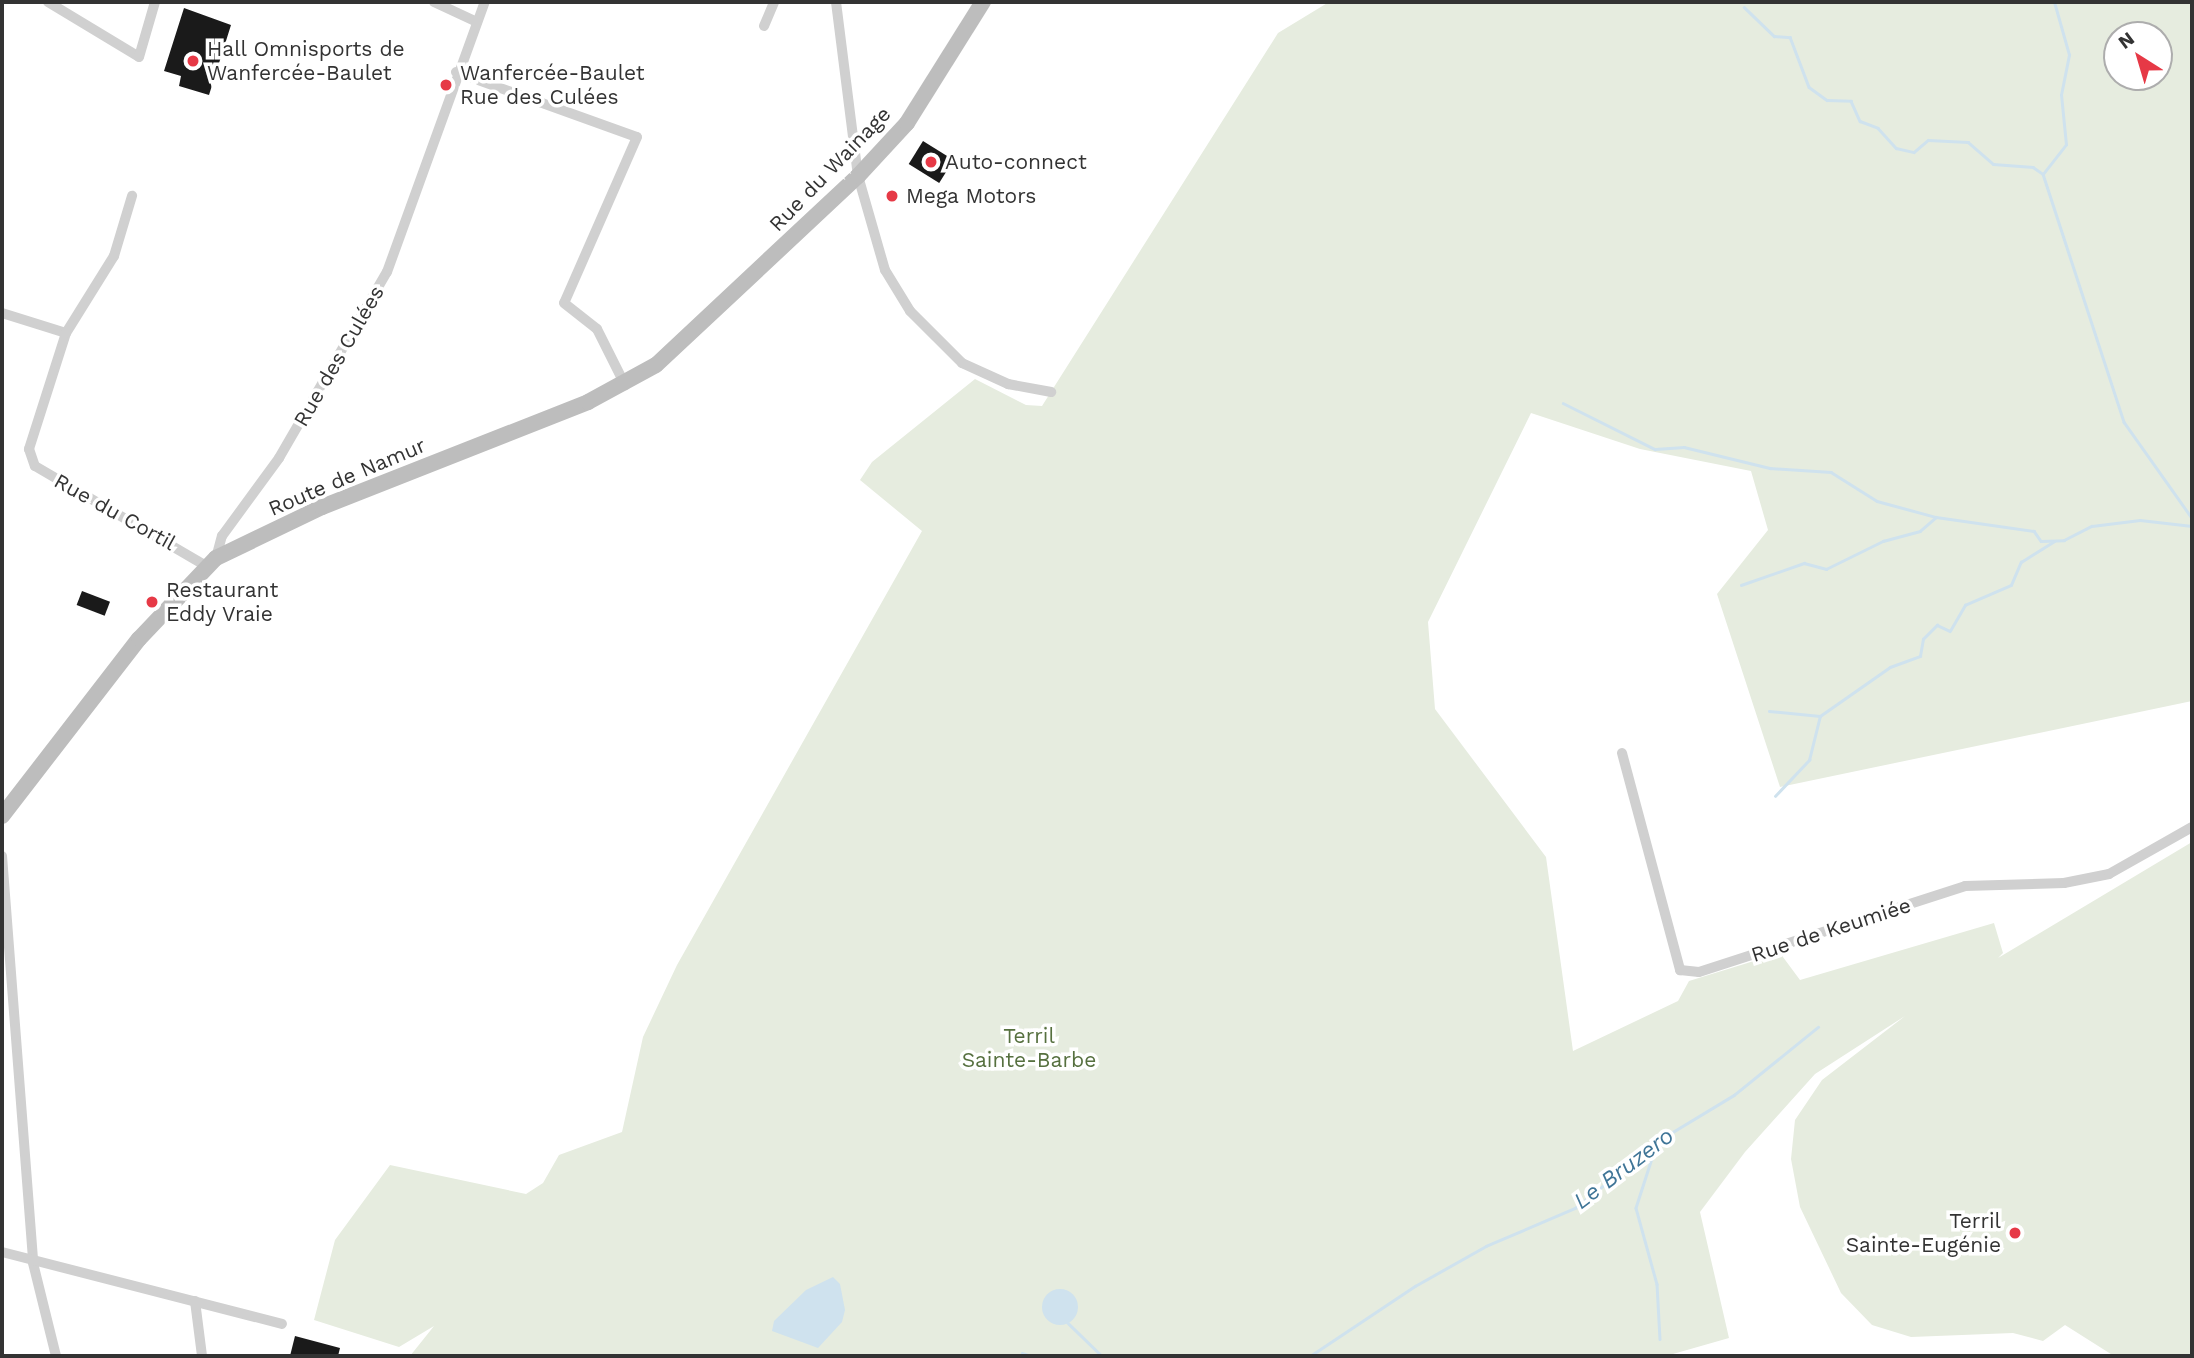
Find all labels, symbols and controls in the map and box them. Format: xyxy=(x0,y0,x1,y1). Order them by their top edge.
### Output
north arrow xyxy=(2103,21,2173,91)
text: N xyxy=(2114,27,2139,54)
place label: Hall Omnisports de Wanfercée-Baulet xyxy=(207,36,405,86)
marker: Hall Omnisports de Wanfercée-Baulet xyxy=(185,53,201,69)
place label: Wanfercée-Baulet Rue des Culées xyxy=(460,60,645,110)
marker: Wanfercée-Baulet Rue des Culées xyxy=(438,77,454,93)
street label: Rue du Wainage xyxy=(764,101,896,237)
place label: Auto-connect xyxy=(945,149,1087,175)
marker: Auto-connect xyxy=(923,154,939,170)
place label: Mega Motors xyxy=(906,183,1037,209)
marker: Mega Motors xyxy=(884,188,900,204)
street label: Rue des Culées xyxy=(288,281,390,431)
street label: Route de Namur xyxy=(265,433,429,521)
street label: Rue du Cortil xyxy=(50,468,180,556)
place label: Restaurant Eddy Vraie xyxy=(166,577,278,627)
marker: Restaurant Eddy Vraie xyxy=(144,594,160,610)
street label: Rue de Keumiée xyxy=(1748,892,1914,968)
park label: Terril Sainte-Barbe xyxy=(962,1023,1096,1073)
water label: Le Bruzero xyxy=(1569,1122,1679,1216)
place label: Terril Sainte-Eugénie xyxy=(1846,1208,2001,1258)
marker: Terril Sainte-Eugénie xyxy=(2007,1225,2023,1241)

